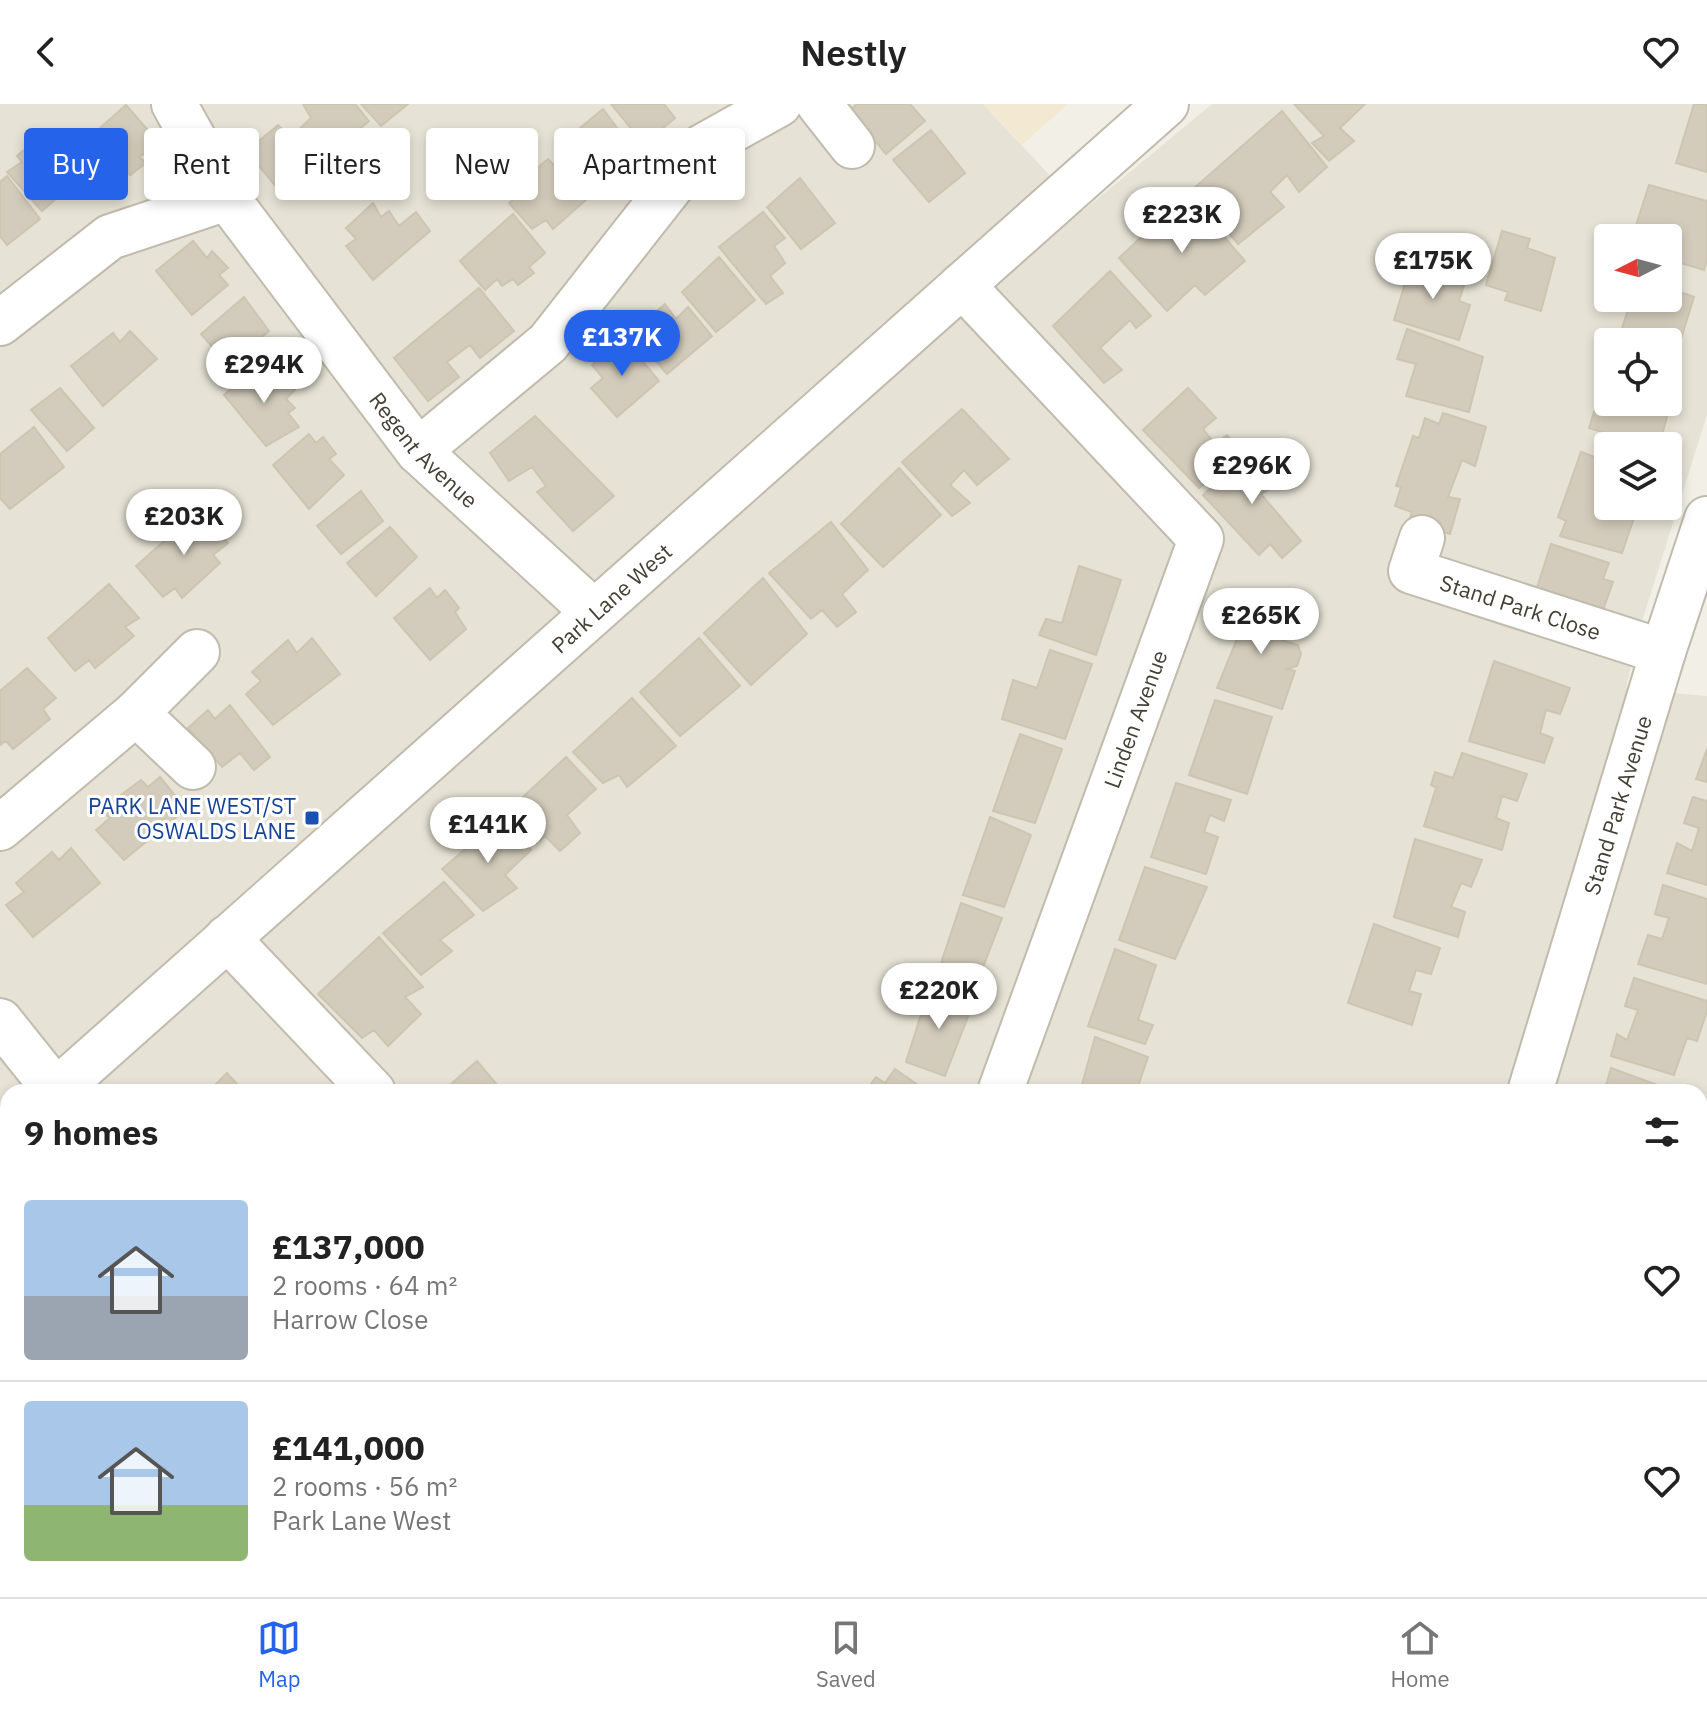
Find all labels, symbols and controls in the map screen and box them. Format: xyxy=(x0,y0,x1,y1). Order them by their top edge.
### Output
text: Nestly xyxy=(800,29,907,76)
icon: back xyxy=(24,30,68,74)
icon: heart xyxy=(1639,30,1683,74)
chip: Buy xyxy=(24,128,128,200)
chip: Rent xyxy=(144,128,259,200)
chip: Filters xyxy=(275,128,410,200)
chip: New xyxy=(426,128,538,200)
chip: Apartment xyxy=(554,128,745,200)
pin: £223K xyxy=(1126,187,1238,255)
text: £223K xyxy=(1142,196,1222,230)
north arrow xyxy=(1594,224,1682,312)
map controls xyxy=(1594,224,1682,520)
pin: £175K xyxy=(1377,233,1489,301)
text: £175K xyxy=(1393,242,1473,276)
pin: £137K xyxy=(566,310,678,378)
text: £137K xyxy=(582,319,662,353)
button: locate xyxy=(1594,328,1682,416)
pin: £294K xyxy=(208,337,320,405)
text: £294K xyxy=(224,346,304,380)
street label: Regent Avenue xyxy=(364,386,485,514)
button: layers xyxy=(1594,432,1682,520)
pin: £296K xyxy=(1196,438,1308,506)
text: £296K xyxy=(1212,447,1292,481)
pin: £203K xyxy=(128,489,240,557)
text: £203K xyxy=(144,498,224,532)
street label: Park Lane West xyxy=(545,536,677,659)
street label: Stand Park Close xyxy=(1437,567,1605,646)
pin: £265K xyxy=(1205,588,1317,656)
text: £265K xyxy=(1221,597,1301,631)
street label: Linden Avenue xyxy=(1097,646,1173,792)
street label: Stand Park Avenue xyxy=(1576,712,1658,898)
place label: PARK LANE WEST/ST OSWALDS LANE xyxy=(88,791,296,845)
pin: £141K xyxy=(432,797,544,865)
text: £141K xyxy=(448,806,528,840)
marker: PARK LANE WEST/ST OSWALDS LANE xyxy=(303,809,321,827)
pin: £220K xyxy=(883,963,995,1031)
text: £220K xyxy=(899,972,979,1006)
text: 9 homes xyxy=(24,1110,159,1154)
icon: filters xyxy=(1640,1110,1684,1154)
text: £137,000 xyxy=(272,1224,425,1268)
icon: home xyxy=(88,1232,184,1328)
icon: heart xyxy=(1640,1258,1684,1302)
text: 2 rooms · 64 m² xyxy=(272,1268,457,1302)
text: Harrow Close xyxy=(272,1302,428,1336)
text: £141,000 xyxy=(272,1425,425,1469)
icon: home xyxy=(88,1433,184,1529)
icon: heart xyxy=(1640,1459,1684,1503)
text: 2 rooms · 56 m² xyxy=(272,1469,457,1503)
text: Park Lane West xyxy=(272,1503,451,1537)
tab: Map xyxy=(257,1616,301,1693)
tab: Saved xyxy=(816,1616,876,1693)
tab: Home xyxy=(1390,1616,1450,1693)

